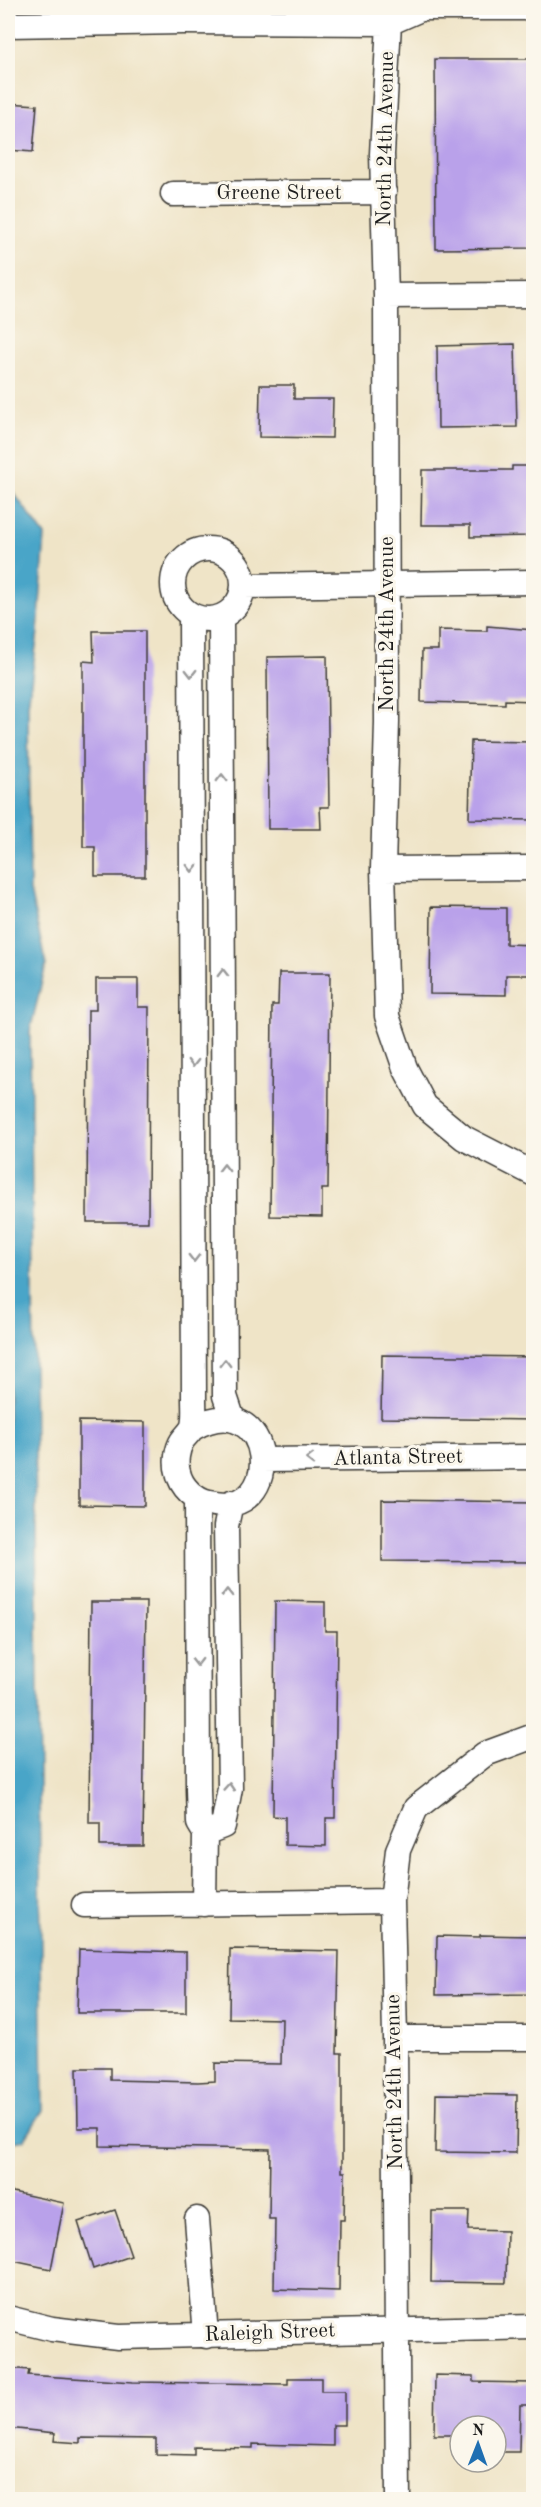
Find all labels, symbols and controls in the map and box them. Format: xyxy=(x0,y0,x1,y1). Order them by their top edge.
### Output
street label: North 24th Avenue xyxy=(374,51,398,227)
street label: Greene Street xyxy=(216,183,342,204)
street label: North 24th Avenue xyxy=(377,536,398,712)
one-way arrow xyxy=(185,669,197,678)
one-way arrow xyxy=(216,773,228,782)
one-way arrow xyxy=(186,864,198,873)
one-way arrow xyxy=(217,968,229,977)
one-way arrow xyxy=(187,1059,199,1068)
one-way arrow xyxy=(218,1163,230,1172)
one-way arrow xyxy=(188,1254,200,1263)
one-way arrow xyxy=(219,1358,231,1367)
street label: Atlanta Street xyxy=(333,1446,463,1470)
one-way arrow xyxy=(305,1453,314,1465)
one-way arrow xyxy=(221,1588,233,1597)
one-way arrow xyxy=(191,1657,203,1666)
one-way arrow xyxy=(222,1783,235,1792)
street label: North 24th Avenue xyxy=(383,1994,407,2170)
street label: Raleigh Street xyxy=(204,2320,336,2346)
north arrow xyxy=(448,2414,508,2474)
text: N xyxy=(472,2423,485,2439)

